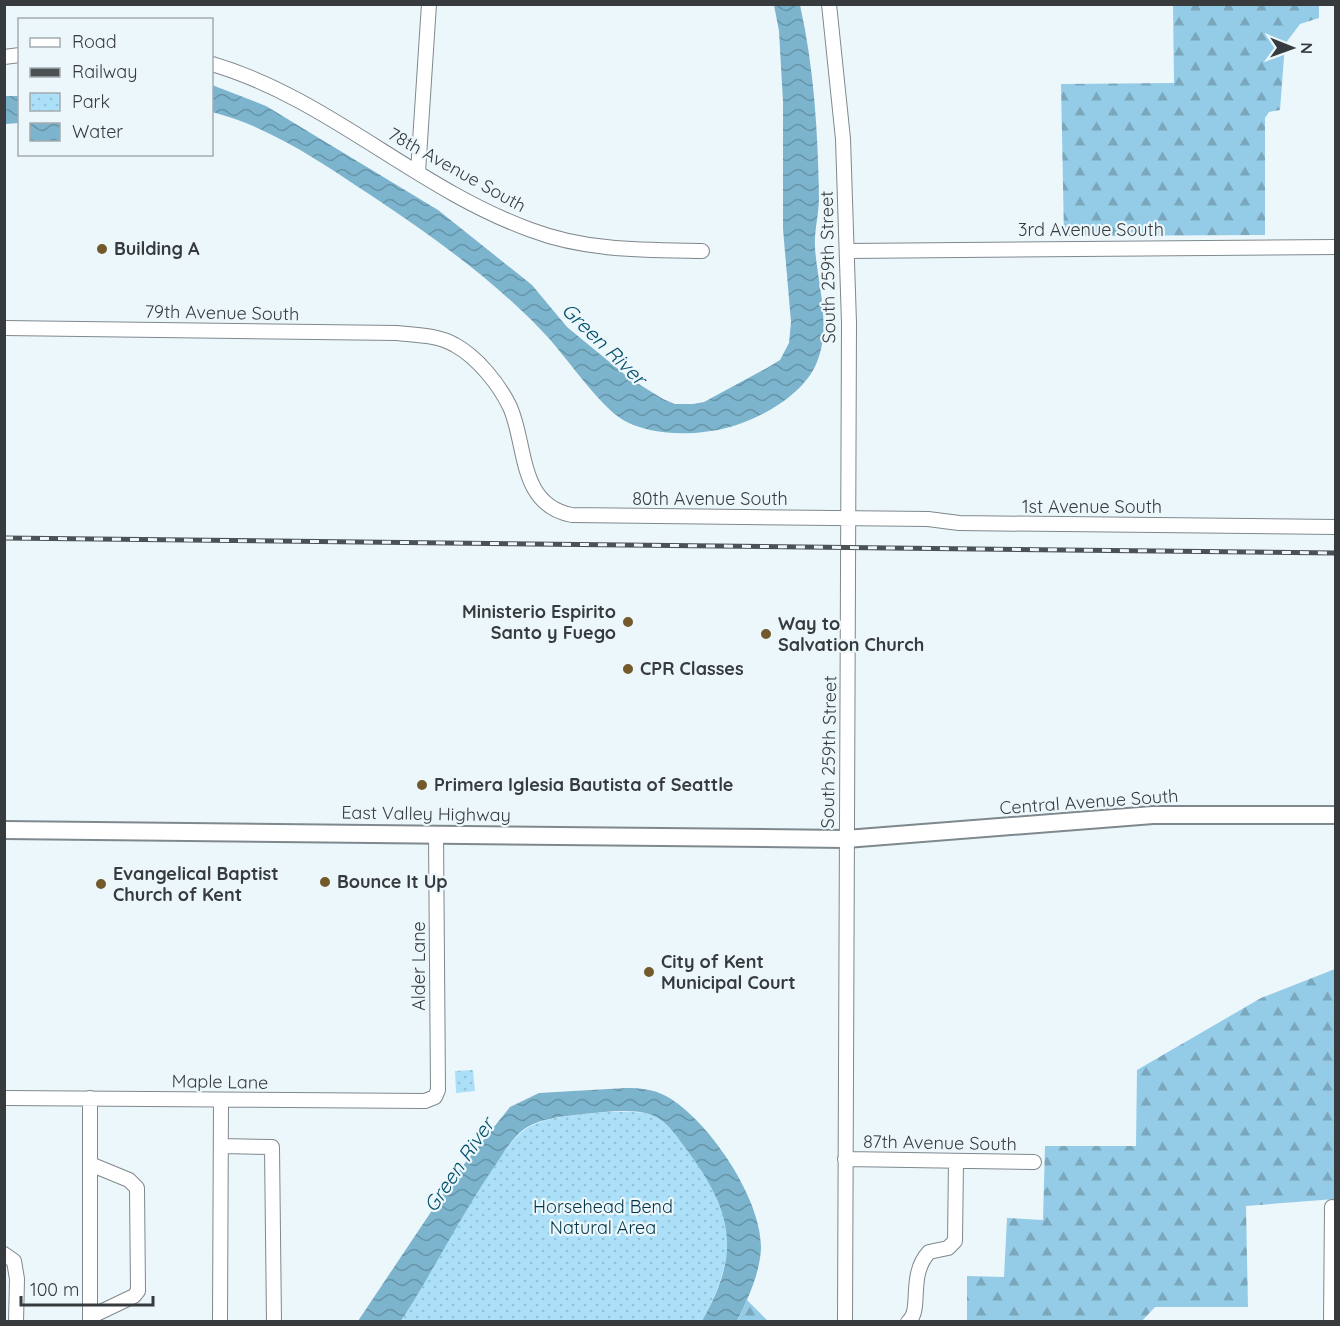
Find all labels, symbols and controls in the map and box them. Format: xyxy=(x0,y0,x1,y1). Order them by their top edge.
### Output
legend xyxy=(18,18,213,156)
north arrow xyxy=(1262,18,1322,78)
text: Road xyxy=(72,30,117,53)
text: N xyxy=(1297,42,1317,54)
text: Railway xyxy=(72,60,138,83)
text: Park xyxy=(72,90,110,113)
text: Water xyxy=(72,120,123,143)
street label: 78th Avenue South xyxy=(384,122,530,217)
street label: South 259th Street xyxy=(815,190,840,344)
street label: 3rd Avenue South xyxy=(1018,218,1164,241)
place label: Building A xyxy=(114,237,200,260)
marker: Building A xyxy=(95,242,109,256)
water label: Green River xyxy=(557,297,654,392)
street label: 79th Avenue South xyxy=(145,300,299,325)
street label: 80th Avenue South xyxy=(632,487,788,510)
street label: 1st Avenue South xyxy=(1022,495,1162,518)
place label: Ministerio Espirito Santo y Fuego xyxy=(462,600,616,644)
place label: Way to Salvation Church xyxy=(778,612,924,656)
marker: Ministerio Espirito Santo y Fuego xyxy=(621,615,635,629)
marker: Way to Salvation Church xyxy=(759,627,773,641)
place label: CPR Classes xyxy=(640,657,744,680)
marker: CPR Classes xyxy=(621,662,635,676)
street label: South 259th Street xyxy=(816,675,841,829)
place label: Primera Iglesia Bautista of Seattle xyxy=(434,773,733,796)
marker: Primera Iglesia Bautista of Seattle xyxy=(415,778,429,792)
street label: Central Avenue South xyxy=(999,784,1179,819)
street label: East Valley Highway xyxy=(341,801,511,826)
place label: Evangelical Baptist Church of Kent xyxy=(113,862,279,906)
place label: Bounce It Up xyxy=(337,870,448,893)
marker: Bounce It Up xyxy=(318,875,332,889)
marker: Evangelical Baptist Church of Kent xyxy=(94,877,108,891)
street label: Alder Lane xyxy=(407,921,430,1011)
place label: City of Kent Municipal Court xyxy=(661,950,796,994)
marker: City of Kent Municipal Court xyxy=(642,965,656,979)
street label: Maple Lane xyxy=(171,1069,269,1094)
water label: Green River xyxy=(418,1111,500,1216)
street label: 87th Avenue South xyxy=(863,1130,1017,1155)
park label: Horsehead Bend Natural Area xyxy=(533,1195,673,1239)
scale bar xyxy=(21,1269,153,1307)
text: 100 m xyxy=(30,1278,79,1301)

